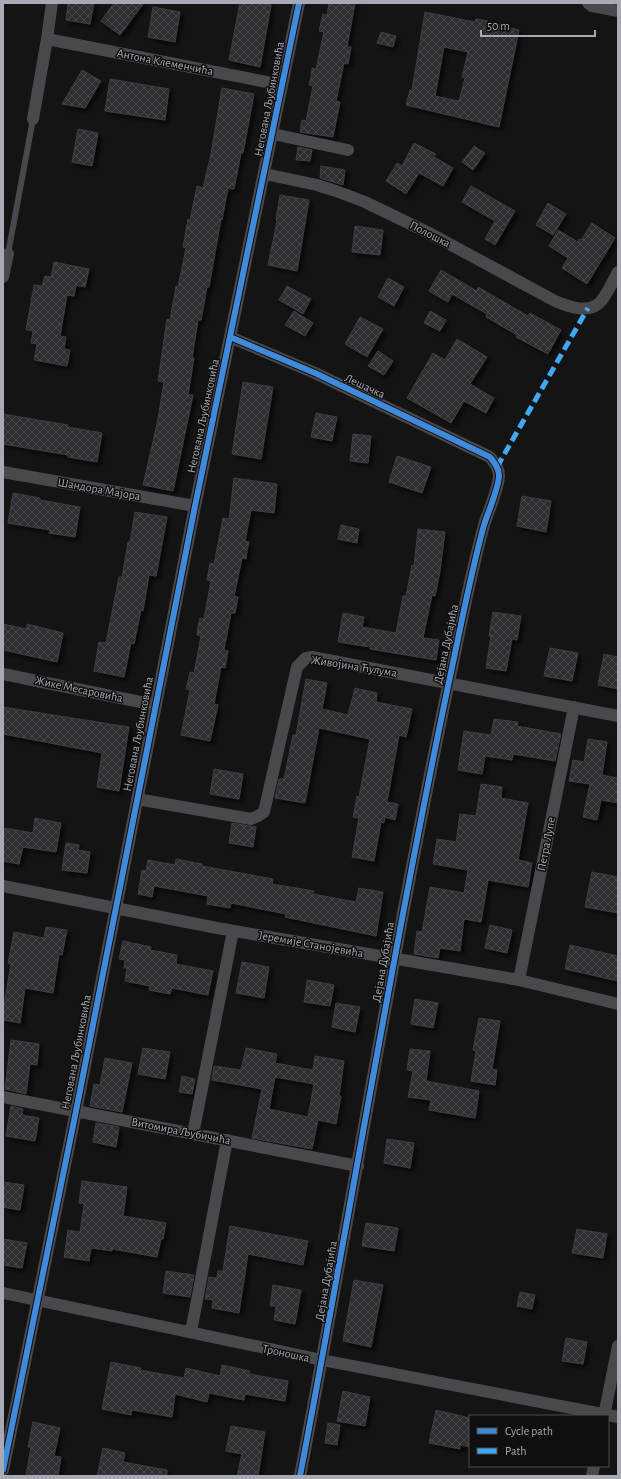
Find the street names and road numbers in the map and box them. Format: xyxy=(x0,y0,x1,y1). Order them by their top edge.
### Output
street label: Негована Љубинковића xyxy=(252,40,287,157)
street label: Антона Клеменчића xyxy=(116,47,215,77)
street label: Полошка xyxy=(408,219,453,250)
street label: Негована Љубинковића xyxy=(185,357,222,474)
street label: Лешачка xyxy=(343,372,387,401)
street label: Шандора Мајора xyxy=(56,476,142,503)
street label: Дејана Дубајића xyxy=(432,602,461,685)
street label: Живојина Ћулума xyxy=(310,653,398,680)
street label: Жике Месаровића xyxy=(34,674,125,704)
street label: Негована Љубинковића xyxy=(121,675,156,792)
street label: Петра Лупе xyxy=(535,816,558,872)
street label: Дејана Дубајића xyxy=(370,920,397,1003)
street label: Јеремије Станојевића xyxy=(257,929,365,960)
street label: Негована Љубинковића xyxy=(59,993,94,1110)
street label: Витомира Љубичића xyxy=(130,1115,232,1148)
street label: Дејана Дубајића xyxy=(313,1239,340,1322)
street label: Троношка xyxy=(261,1342,311,1364)

